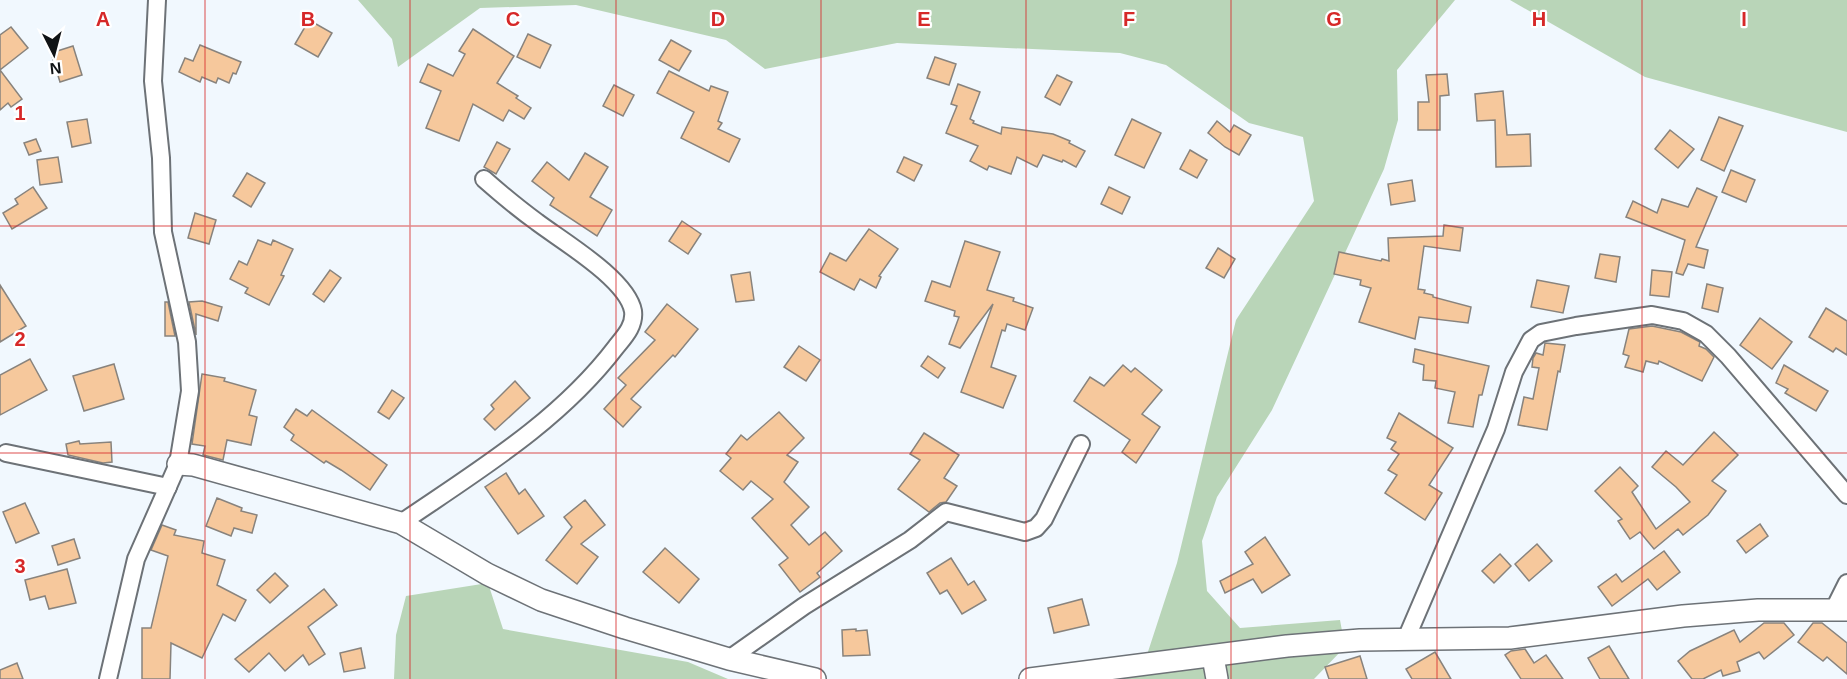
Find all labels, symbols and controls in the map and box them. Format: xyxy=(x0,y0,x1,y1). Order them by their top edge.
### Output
text: A xyxy=(96,8,110,30)
text: B xyxy=(301,8,315,30)
text: C xyxy=(506,8,520,30)
text: D xyxy=(711,8,725,30)
text: E xyxy=(917,8,931,30)
text: F xyxy=(1123,8,1135,30)
text: G xyxy=(1326,8,1342,30)
text: H xyxy=(1532,8,1546,30)
text: I xyxy=(1741,8,1747,30)
north arrow xyxy=(24,24,84,84)
text: N xyxy=(49,59,62,77)
text: 1 xyxy=(14,102,26,124)
text: 2 xyxy=(14,328,26,350)
text: 3 xyxy=(14,555,26,577)

